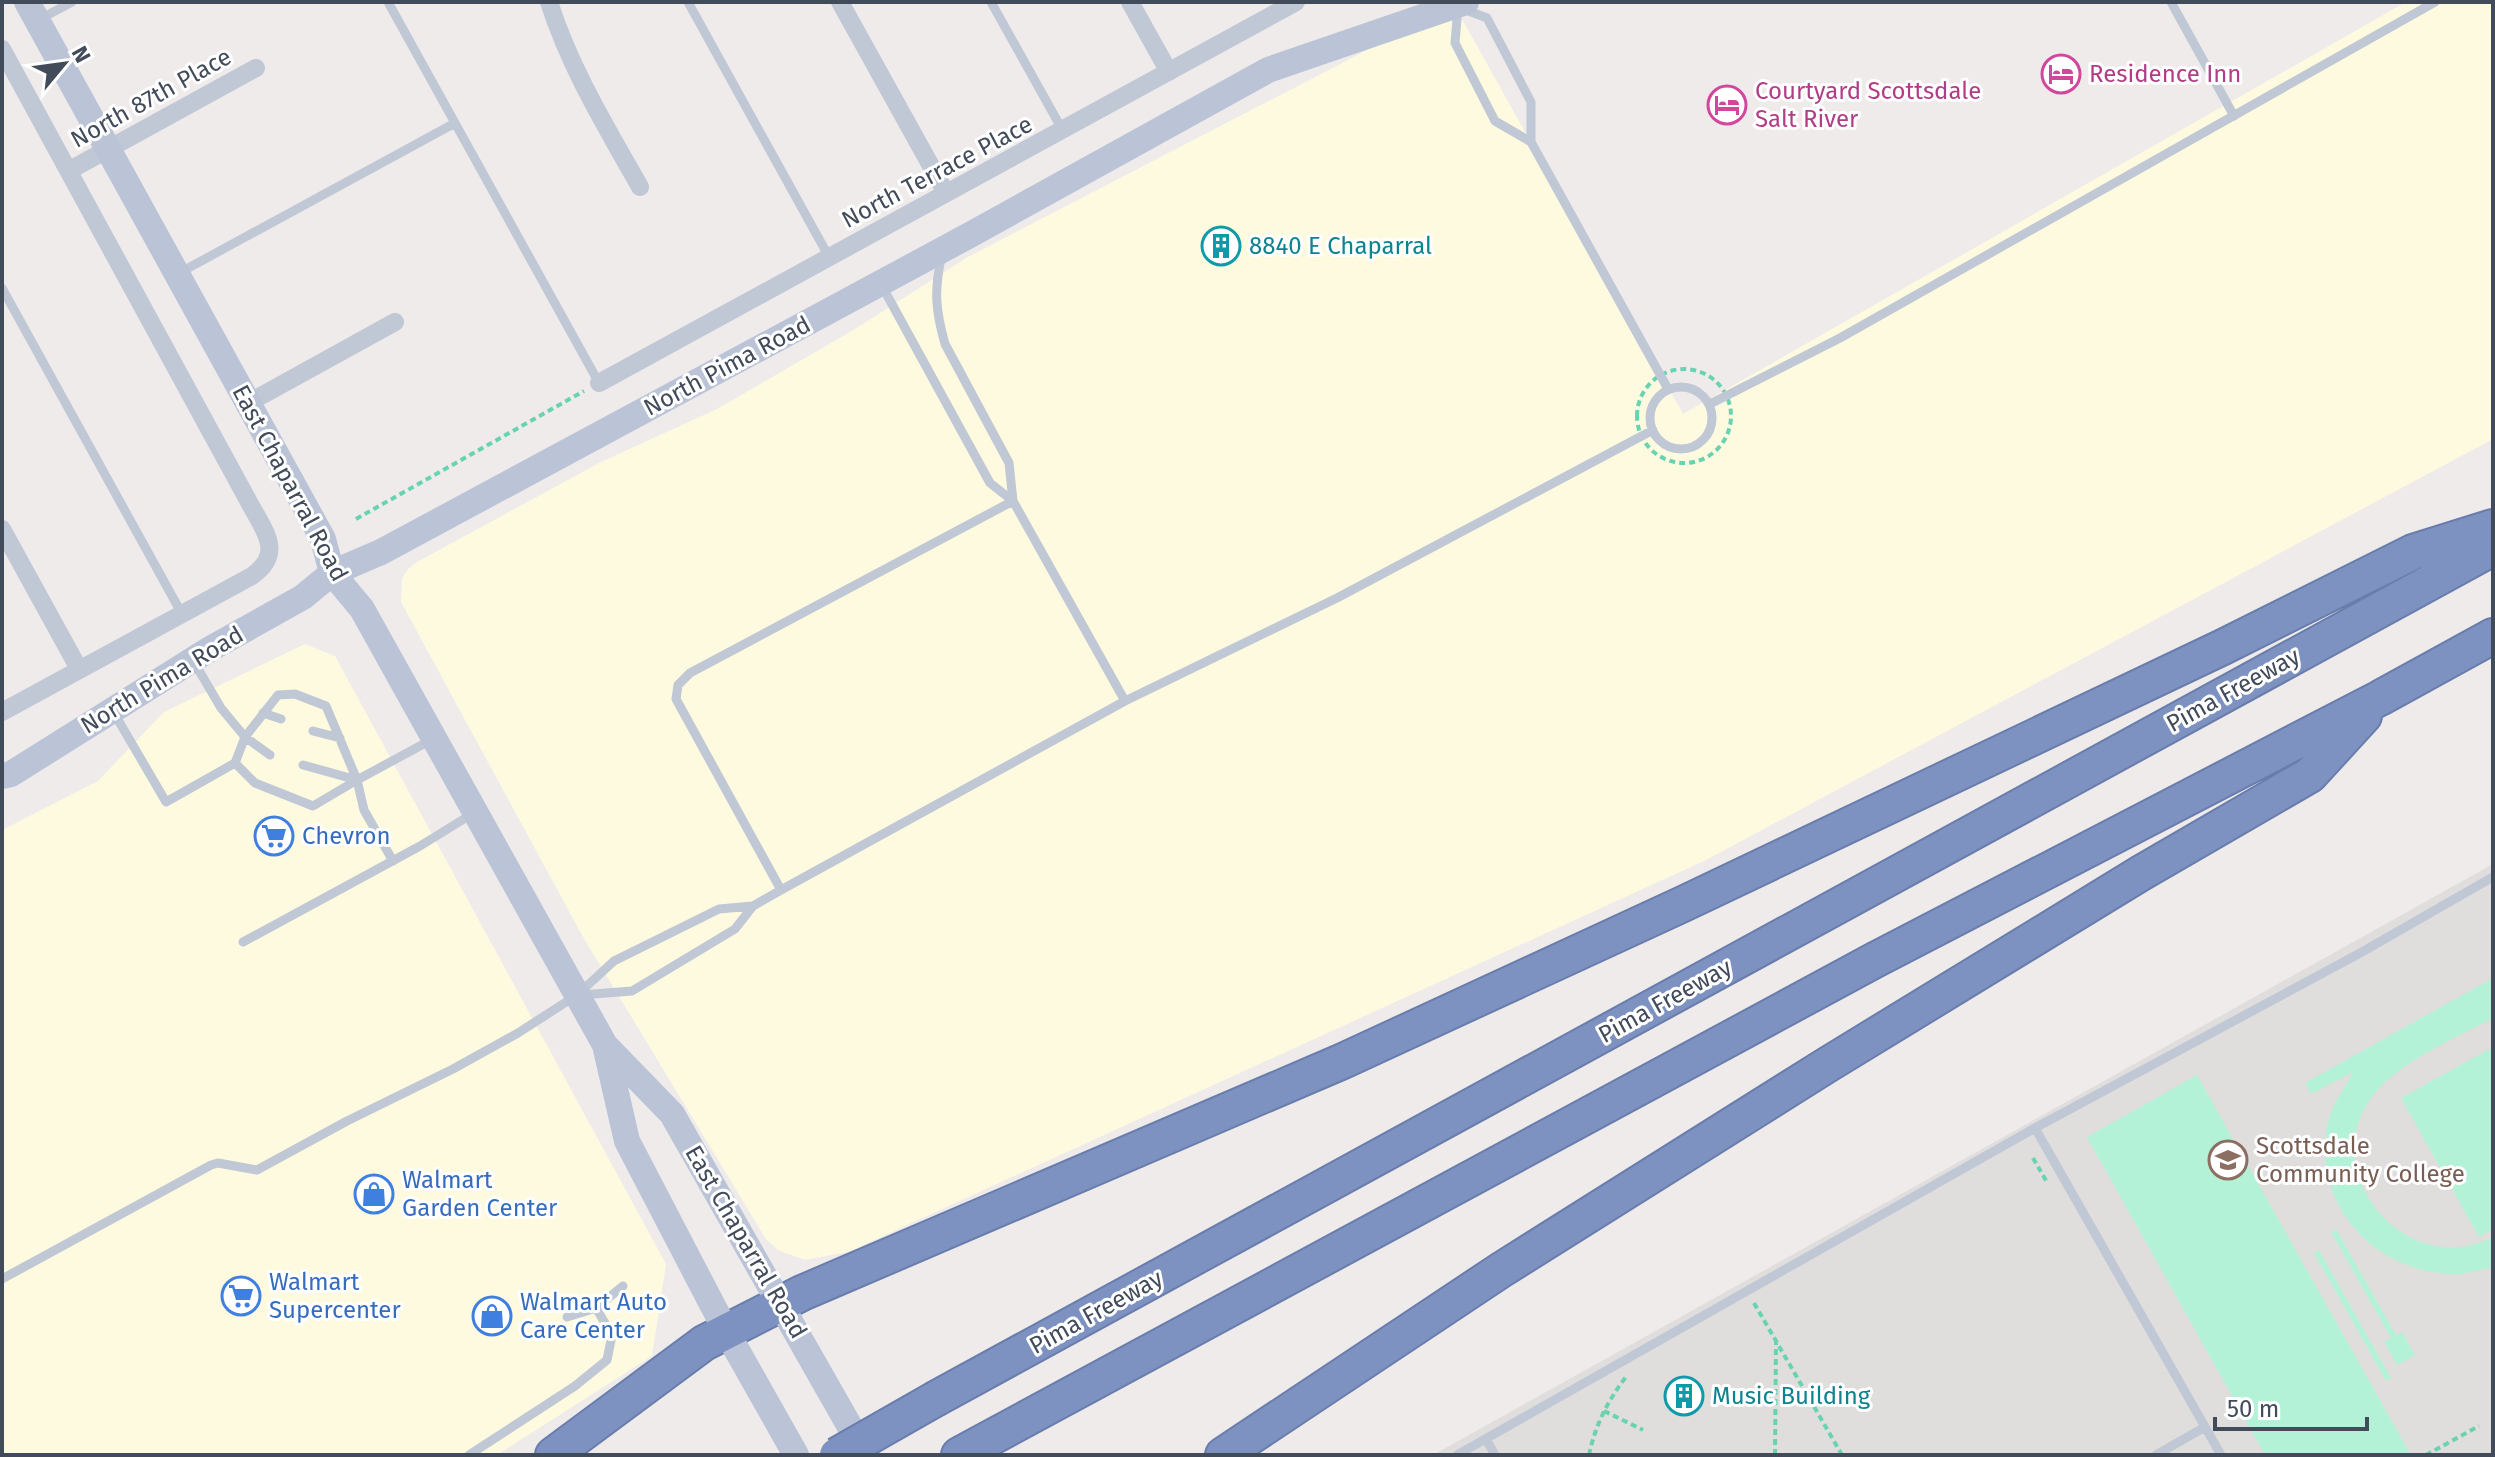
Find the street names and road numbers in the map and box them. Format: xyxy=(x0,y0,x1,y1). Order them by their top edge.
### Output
street label: North 87th Place xyxy=(66,42,236,154)
street label: North Terrace Place xyxy=(837,110,1037,234)
street label: North Pima Road xyxy=(639,310,815,422)
street label: East Chaparral Road xyxy=(226,380,354,586)
street label: North Pima Road xyxy=(76,620,248,740)
street label: Pima Freeway xyxy=(2162,642,2305,738)
street label: Pima Freeway xyxy=(1594,953,1737,1049)
street label: East Chaparral Road xyxy=(679,1141,813,1343)
street label: Pima Freeway xyxy=(1025,1264,1168,1360)

